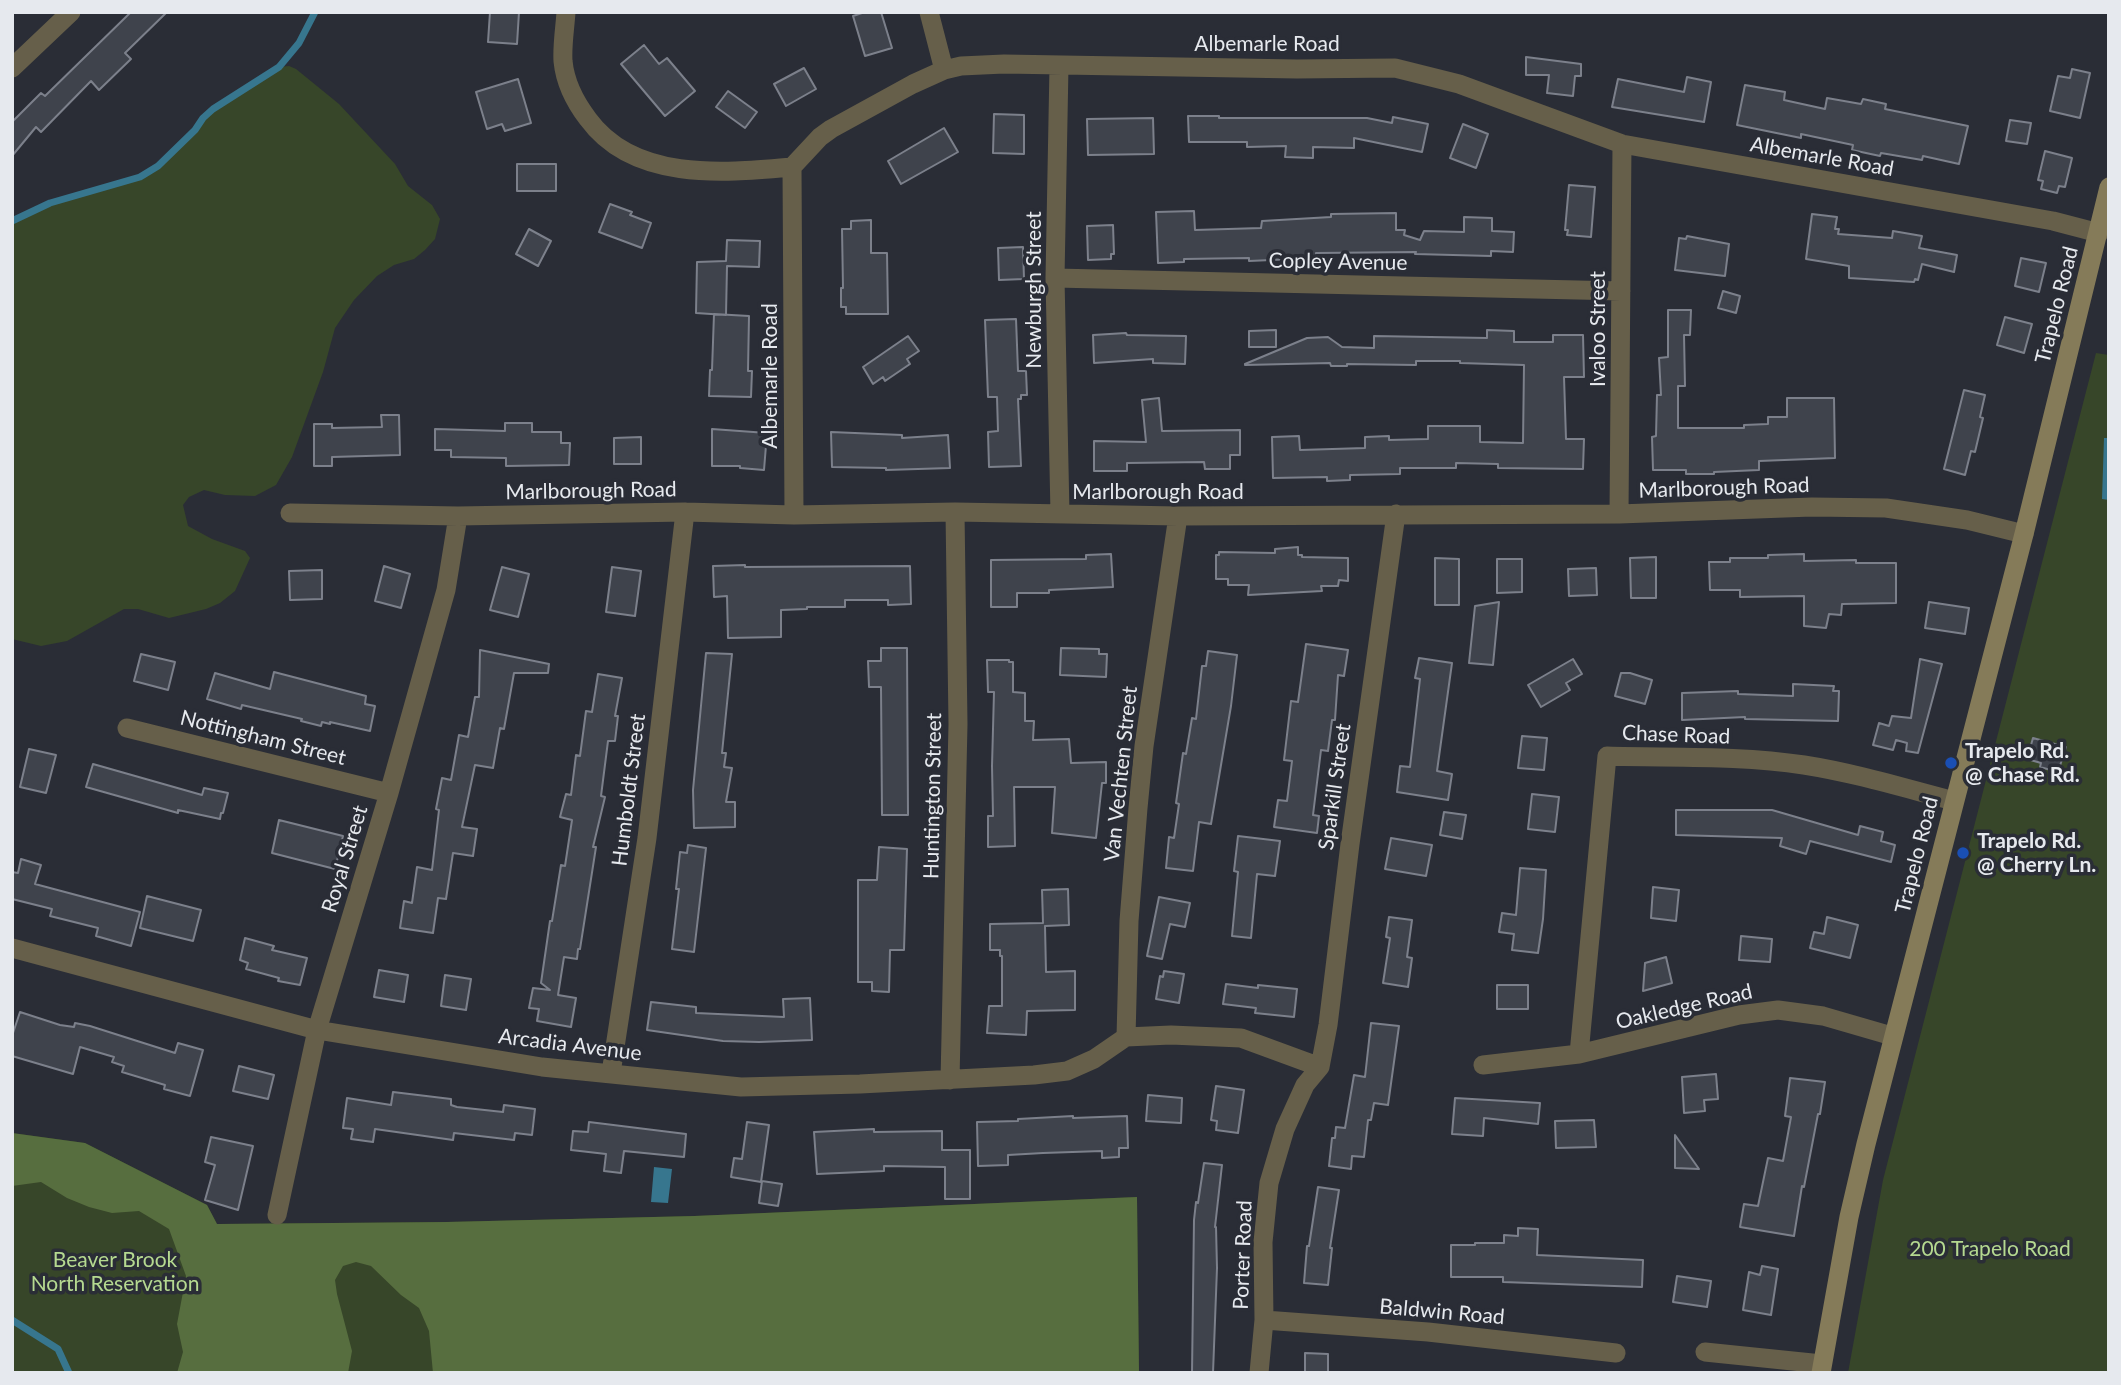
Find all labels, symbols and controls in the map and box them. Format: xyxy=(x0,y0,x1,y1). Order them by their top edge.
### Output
street label: Albemarle Road xyxy=(1194,31,1340,57)
street label: Albemarle Road xyxy=(1748,132,1896,182)
street label: Newburgh Street xyxy=(1021,211,1047,369)
street label: Trapelo Road xyxy=(2030,244,2084,366)
street label: Copley Avenue xyxy=(1268,248,1408,276)
street label: Ivaloo Street xyxy=(1585,271,1611,387)
street label: Albemarle Road xyxy=(757,303,783,449)
street label: Marlborough Road xyxy=(1638,472,1810,504)
street label: Marlborough Road xyxy=(505,477,677,505)
street label: Marlborough Road xyxy=(1072,479,1244,505)
street label: Van Vechten Street xyxy=(1099,685,1143,863)
street label: Nottingham Street xyxy=(178,705,348,771)
street label: Humboldt Street xyxy=(607,712,651,868)
street label: Huntington Street xyxy=(919,713,947,879)
street label: Chase Road xyxy=(1621,721,1731,749)
street label: Sparkill Street xyxy=(1314,722,1356,852)
place label: Trapelo Rd. @ Chase Rd. xyxy=(1965,738,2080,788)
marker: Trapelo Rd. @ Chase Rd. xyxy=(1943,755,1959,771)
street label: Trapelo Road xyxy=(1890,794,1944,916)
street label: Royal Street xyxy=(317,802,373,916)
place label: Trapelo Rd. @ Cherry Ln. xyxy=(1977,828,2096,878)
marker: Trapelo Rd. @ Cherry Ln. xyxy=(1955,845,1971,861)
street label: Oakledge Road xyxy=(1613,979,1755,1035)
street label: Arcadia Avenue xyxy=(497,1024,643,1066)
street label: Porter Road xyxy=(1228,1200,1258,1310)
park label: 200 Trapelo Road xyxy=(1909,1236,2071,1262)
park label: Beaver Brook North Reservation xyxy=(31,1247,199,1297)
street label: Baldwin Road xyxy=(1378,1294,1506,1330)

